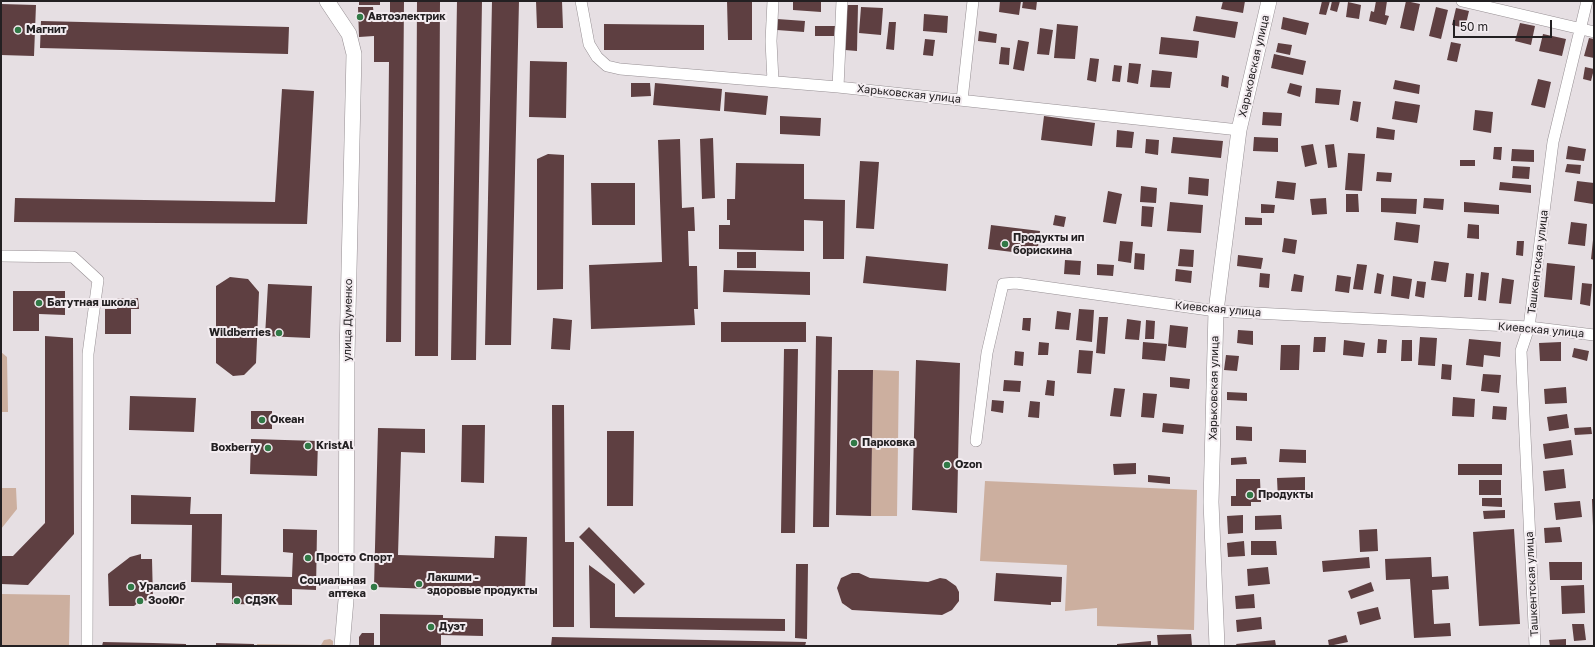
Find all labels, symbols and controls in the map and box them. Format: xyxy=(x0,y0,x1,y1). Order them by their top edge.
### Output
place label: Автоэлектрик xyxy=(368,10,446,24)
marker: Автоэлектрик xyxy=(355,12,365,22)
scale bar xyxy=(1455,12,1554,38)
street label: Харьковская улица xyxy=(1236,14,1272,118)
text: 50 m xyxy=(1460,19,1488,34)
place label: Магнит xyxy=(26,23,66,37)
marker: Магнит xyxy=(13,25,23,35)
street label: Харьковская улица xyxy=(856,82,962,106)
street label: Ташкентская улица xyxy=(1525,209,1551,315)
place label: Продукты ип борискина xyxy=(1013,231,1084,257)
marker: Продукты ип борискина xyxy=(1000,239,1010,249)
street label: улица Думенко xyxy=(341,279,355,361)
place label: Батутная школа xyxy=(47,296,136,310)
marker: Батутная школа xyxy=(34,298,44,308)
street label: Киевская улица xyxy=(1174,299,1262,319)
street label: Киевская улица xyxy=(1497,320,1585,340)
place label: Wildberries xyxy=(209,326,271,340)
marker: Wildberries xyxy=(274,328,284,338)
street label: Харьковская улица xyxy=(1206,336,1222,440)
place label: Океан xyxy=(270,413,304,427)
marker: Океан xyxy=(257,415,267,425)
place label: Парковка xyxy=(862,436,915,450)
marker: Парковка xyxy=(849,438,859,448)
place label: KristAl xyxy=(316,439,353,453)
place label: Boxberry xyxy=(211,441,260,455)
marker: KristAl xyxy=(303,441,313,451)
marker: Boxberry xyxy=(263,443,273,453)
place label: Ozon xyxy=(955,458,982,472)
marker: Ozon xyxy=(942,460,952,470)
place label: Продукты xyxy=(1258,488,1313,502)
marker: Продукты xyxy=(1245,490,1255,500)
street label: Ташкентская улица xyxy=(1523,531,1541,637)
place label: Просто Спорт xyxy=(316,551,392,565)
marker: Просто Спорт xyxy=(303,553,313,563)
place label: Лакшми - здоровые продукты xyxy=(427,571,538,597)
place label: Социальная аптека xyxy=(299,574,366,600)
marker: Лакшми - здоровые продукты xyxy=(414,579,424,589)
place label: Уралсиб xyxy=(139,580,186,594)
marker: Уралсиб xyxy=(126,582,136,592)
marker: Социальная аптека xyxy=(369,582,379,592)
place label: ЗооЮг xyxy=(148,594,184,608)
place label: СДЭК xyxy=(245,594,277,608)
marker: ЗооЮг xyxy=(135,596,145,606)
marker: СДЭК xyxy=(232,596,242,606)
place label: Дуэт xyxy=(439,620,465,634)
marker: Дуэт xyxy=(426,622,436,632)

